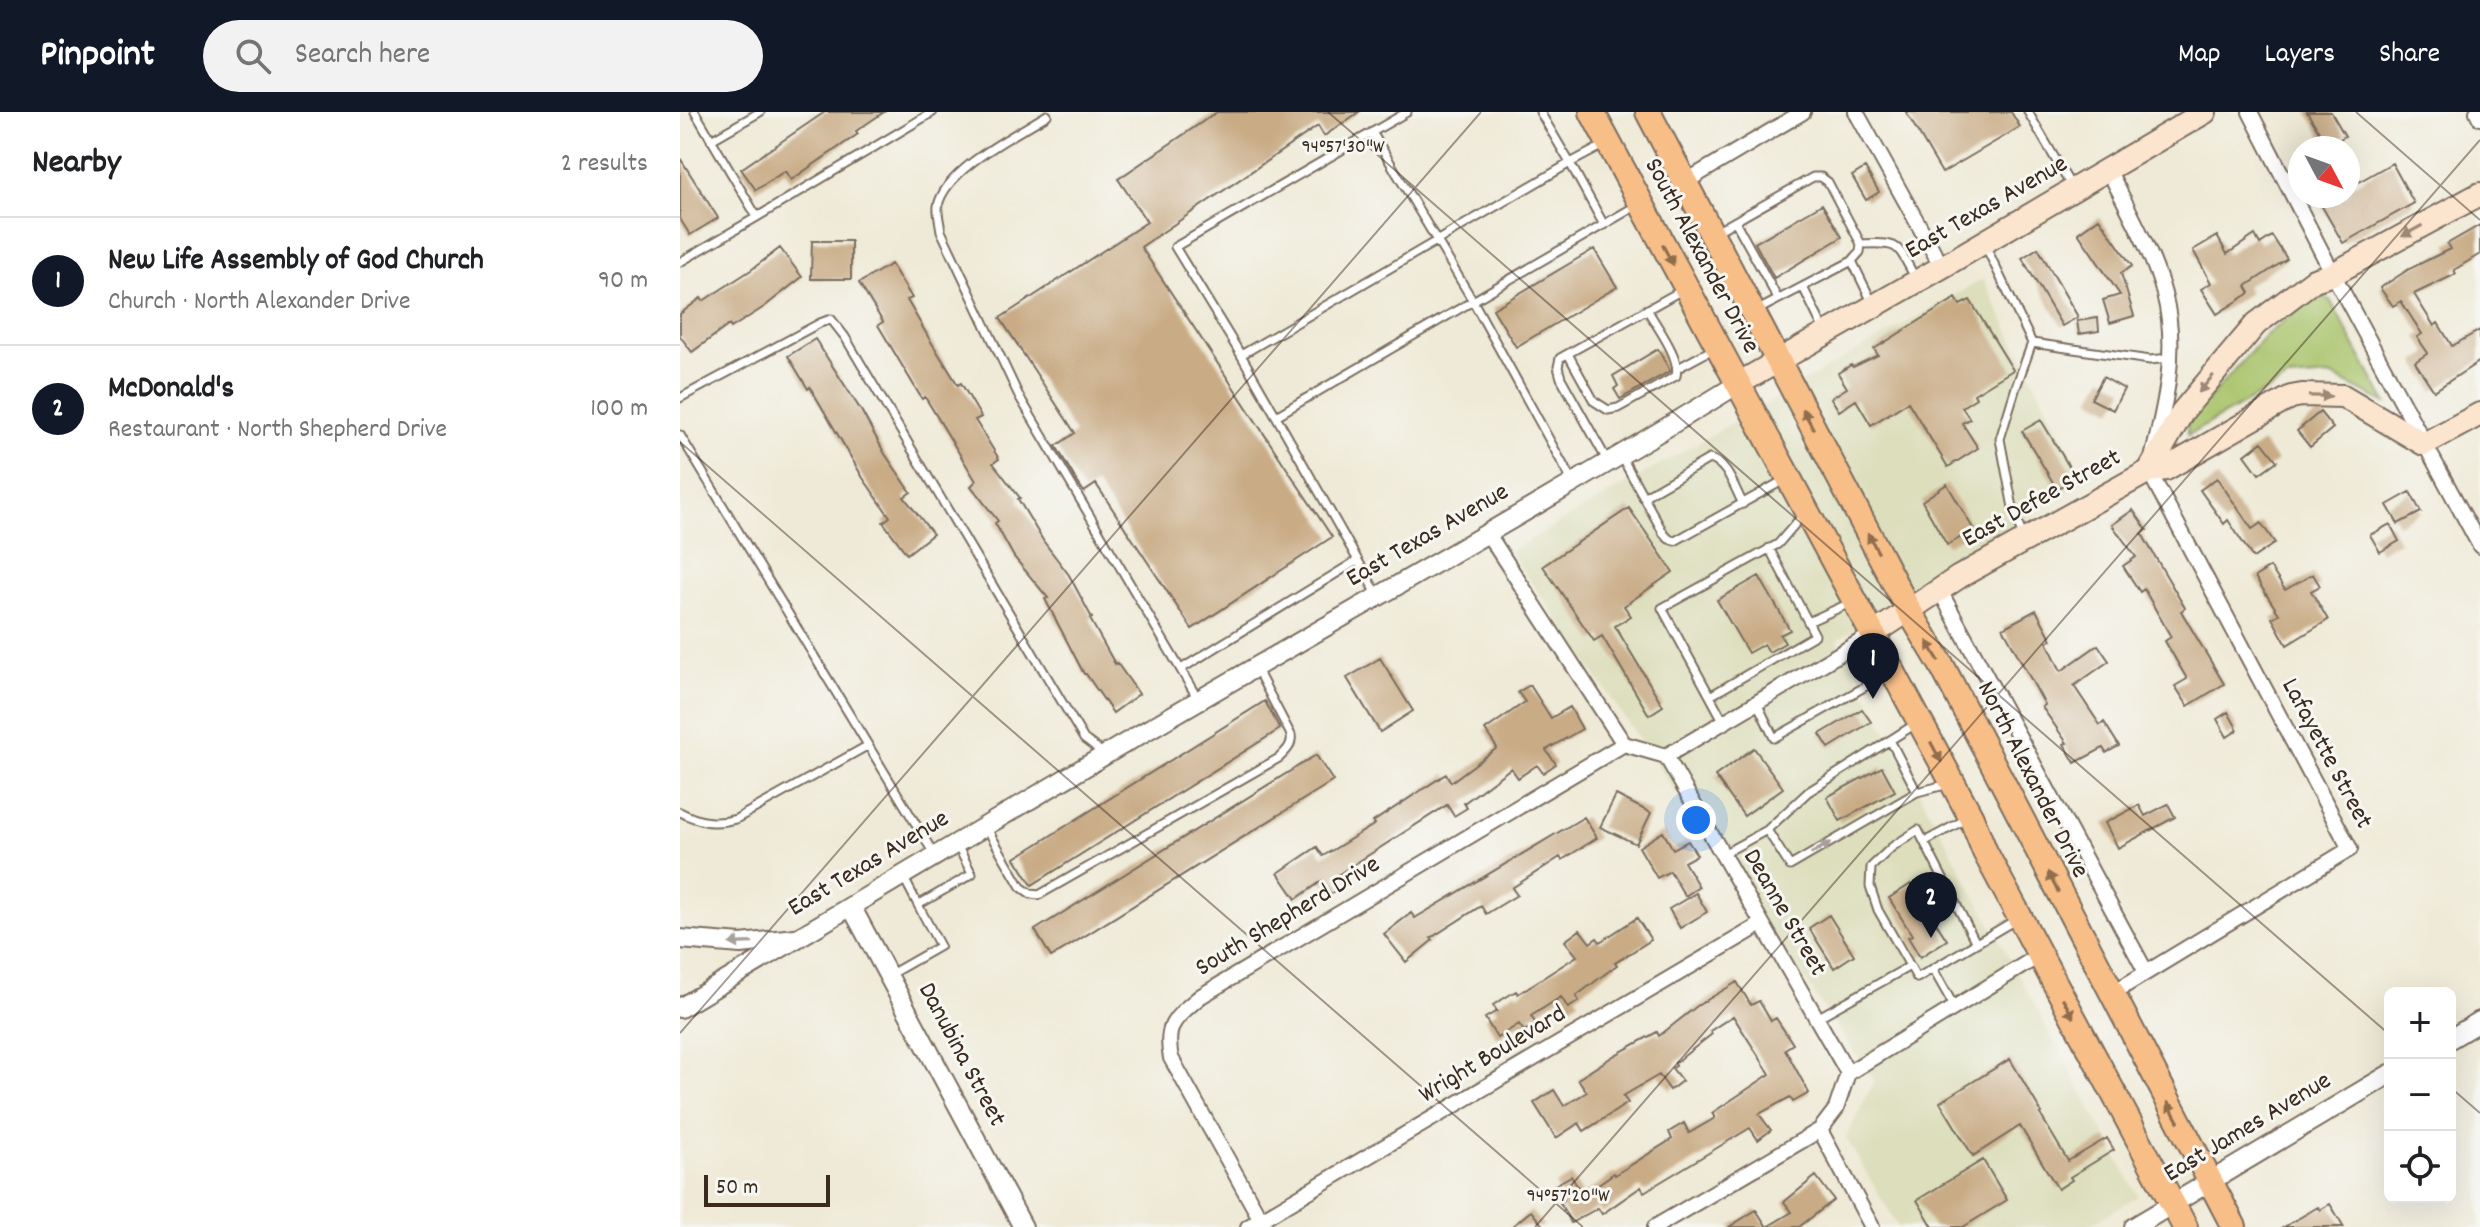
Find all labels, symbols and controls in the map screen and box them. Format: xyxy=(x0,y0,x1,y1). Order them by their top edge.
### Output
search box xyxy=(203,20,763,92)
text: Pinpoint xyxy=(40,29,155,84)
icon: search xyxy=(231,34,275,78)
text: Search here xyxy=(295,35,430,78)
text: Map xyxy=(2178,36,2221,76)
text: Layers xyxy=(2265,36,2335,76)
text: Share xyxy=(2379,36,2440,76)
text: 94°57'30"W xyxy=(1301,134,1385,162)
north arrow xyxy=(2288,136,2360,208)
text: Nearby xyxy=(32,140,121,189)
text: 2 results xyxy=(561,146,648,183)
street label: East Texas Avenue xyxy=(1899,146,2075,270)
street label: South Alexander Drive xyxy=(1634,152,1768,360)
one-way arrow xyxy=(2400,224,2423,238)
text: New Life Assembly of God Church xyxy=(108,241,484,284)
one-way arrow xyxy=(1662,243,1675,266)
text: 1 xyxy=(55,263,61,300)
text: 90 m xyxy=(598,263,648,300)
text: Church · North Alexander Drive xyxy=(108,284,410,321)
text: McDonald's xyxy=(108,369,234,412)
one-way arrow xyxy=(2198,373,2215,393)
one-way arrow xyxy=(2308,389,2333,402)
text: 2 xyxy=(52,391,64,428)
text: 100 m xyxy=(590,391,648,428)
one-way arrow xyxy=(1801,408,1815,431)
text: Restaurant · North Shepherd Drive xyxy=(108,412,447,449)
street label: East Defee Street xyxy=(1956,440,2129,558)
street label: East Texas Avenue xyxy=(1340,474,1516,598)
one-way arrow xyxy=(1866,532,1880,554)
pin: 1 xyxy=(1847,633,1899,699)
one-way arrow xyxy=(1926,640,1940,662)
street label: Lafayette Street xyxy=(2271,672,2381,836)
street label: North Alexander Drive xyxy=(1966,675,2098,885)
one-way arrow xyxy=(1930,741,1943,764)
your location xyxy=(1676,800,1716,840)
street label: East Texas Avenue xyxy=(781,801,957,927)
one-way arrow xyxy=(1810,841,1832,855)
street label: Deanne Street xyxy=(1733,842,1836,984)
street label: South Shepherd Drive xyxy=(1189,847,1387,987)
one-way arrow xyxy=(2046,870,2059,893)
pin: 2 xyxy=(1905,872,1957,938)
one-way arrow xyxy=(728,936,753,949)
street label: Danubina Street xyxy=(908,976,1015,1134)
map controls xyxy=(2384,987,2456,1203)
button: + xyxy=(2384,987,2456,1059)
street label: Wright Boulevard xyxy=(1412,996,1574,1114)
one-way arrow xyxy=(2061,997,2075,1019)
button: − xyxy=(2384,1059,2456,1131)
street label: East James Avenue xyxy=(2157,1063,2339,1193)
one-way arrow xyxy=(2167,1101,2181,1123)
button: locate xyxy=(2384,1131,2456,1203)
scale bar xyxy=(704,1171,830,1207)
text: 50 m xyxy=(716,1173,758,1204)
text: 94°57'20"W xyxy=(1527,1183,1610,1211)

